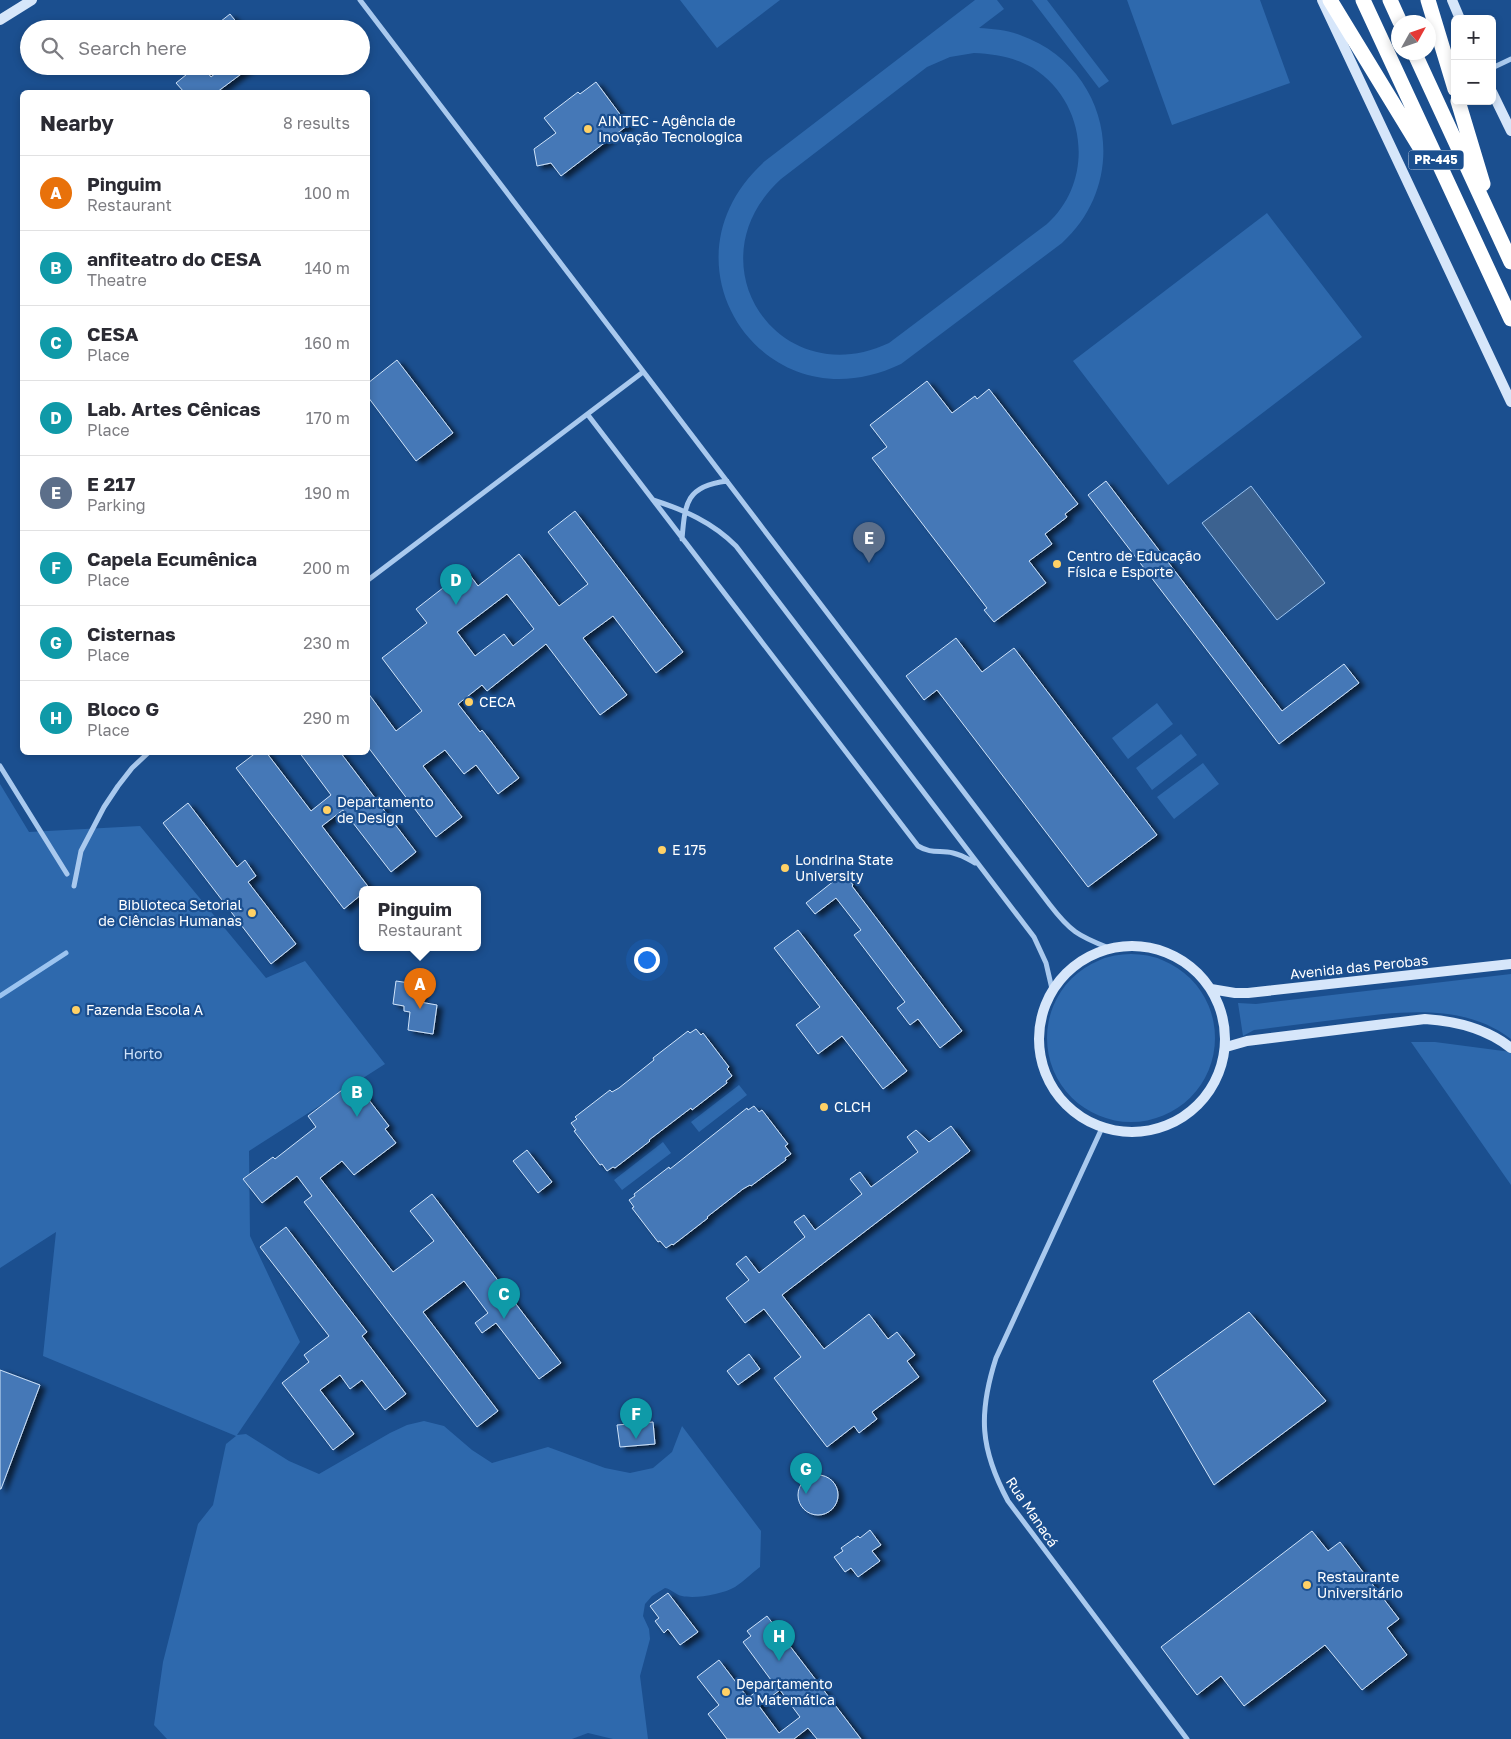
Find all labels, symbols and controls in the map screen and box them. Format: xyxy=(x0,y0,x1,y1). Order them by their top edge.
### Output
north arrow xyxy=(1391,15,1436,60)
map controls xyxy=(1451,15,1496,105)
button: + xyxy=(1451,15,1496,60)
search box xyxy=(20,20,370,75)
icon: search xyxy=(38,34,66,62)
text: Search here xyxy=(78,36,187,59)
button: − xyxy=(1451,60,1496,105)
text: Nearby xyxy=(40,110,114,136)
place label: AINTEC - Agência de Inovação Tecnologica xyxy=(598,112,743,145)
text: 8 results xyxy=(283,113,350,133)
marker: AINTEC - Agência de Inovação Tecnologica xyxy=(582,123,594,135)
road number: PR-445 xyxy=(1408,150,1464,170)
text: Pinguim xyxy=(87,172,161,195)
text: A xyxy=(50,183,62,203)
text: 100 m xyxy=(304,183,350,203)
text: Restaurant xyxy=(87,195,172,215)
text: anfiteatro do CESA xyxy=(87,247,262,270)
text: B xyxy=(50,258,62,278)
text: 140 m xyxy=(304,258,350,278)
text: Theatre xyxy=(87,270,147,290)
text: CESA xyxy=(87,322,138,345)
text: C xyxy=(50,333,62,353)
text: 160 m xyxy=(304,333,350,353)
text: Place xyxy=(87,345,130,365)
text: Lab. Artes Cênicas xyxy=(87,397,261,420)
text: D xyxy=(50,408,62,428)
text: 170 m xyxy=(306,408,350,428)
text: Place xyxy=(87,420,130,440)
text: E 217 xyxy=(87,472,135,495)
text: E xyxy=(51,483,61,503)
text: 190 m xyxy=(304,483,350,503)
text: Parking xyxy=(87,495,146,515)
pin: E xyxy=(853,522,885,563)
text: Capela Ecumênica xyxy=(87,547,257,570)
place label: Centro de Educação Física e Esporte xyxy=(1067,547,1201,580)
text: F xyxy=(51,558,61,578)
text: 200 m xyxy=(303,558,350,578)
marker: Centro de Educação Física e Esporte xyxy=(1051,558,1063,570)
pin: D xyxy=(440,564,472,605)
text: Place xyxy=(87,570,130,590)
text: Cisternas xyxy=(87,622,176,645)
text: G xyxy=(50,633,62,653)
text: 230 m xyxy=(303,633,350,653)
text: Place xyxy=(87,645,130,665)
place label: CECA xyxy=(479,693,516,710)
marker: CECA xyxy=(463,696,475,708)
text: Bloco G xyxy=(87,697,159,720)
text: H xyxy=(50,708,62,728)
text: 290 m xyxy=(303,708,350,728)
text: Place xyxy=(87,720,130,740)
place label: Departamento de Design xyxy=(337,793,434,826)
marker: Departamento de Design xyxy=(321,804,333,816)
place label: E 175 xyxy=(672,841,706,858)
marker: E 175 xyxy=(656,844,668,856)
place label: Londrina State University xyxy=(795,851,893,884)
marker: Londrina State University xyxy=(779,862,791,874)
popup xyxy=(359,886,481,951)
place label: Biblioteca Setorial de Ciências Humanas xyxy=(98,896,242,929)
text: Pinguim xyxy=(378,897,452,920)
marker: Biblioteca Setorial de Ciências Humanas xyxy=(246,907,258,919)
text: Restaurant xyxy=(378,920,462,940)
your location xyxy=(634,947,660,973)
street label: Avenida das Perobas xyxy=(1289,951,1429,982)
pin: A xyxy=(404,968,436,1009)
place label: Fazenda Escola A xyxy=(86,1001,204,1018)
marker: Fazenda Escola A xyxy=(70,1004,82,1016)
park label: Horto xyxy=(124,1045,162,1062)
pin: B xyxy=(341,1076,373,1117)
place label: CLCH xyxy=(834,1098,871,1115)
marker: CLCH xyxy=(818,1101,830,1113)
pin: C xyxy=(488,1278,520,1319)
pin: F xyxy=(620,1398,652,1439)
pin: G xyxy=(790,1453,822,1494)
street label: Rua Manacá xyxy=(1003,1473,1062,1550)
place label: Restaurante Universitário xyxy=(1317,1568,1403,1601)
marker: Restaurante Universitário xyxy=(1301,1579,1313,1591)
pin: H xyxy=(763,1620,795,1661)
place label: Departamento de Matemática xyxy=(736,1675,835,1708)
marker: Departamento de Matemática xyxy=(720,1686,732,1698)

